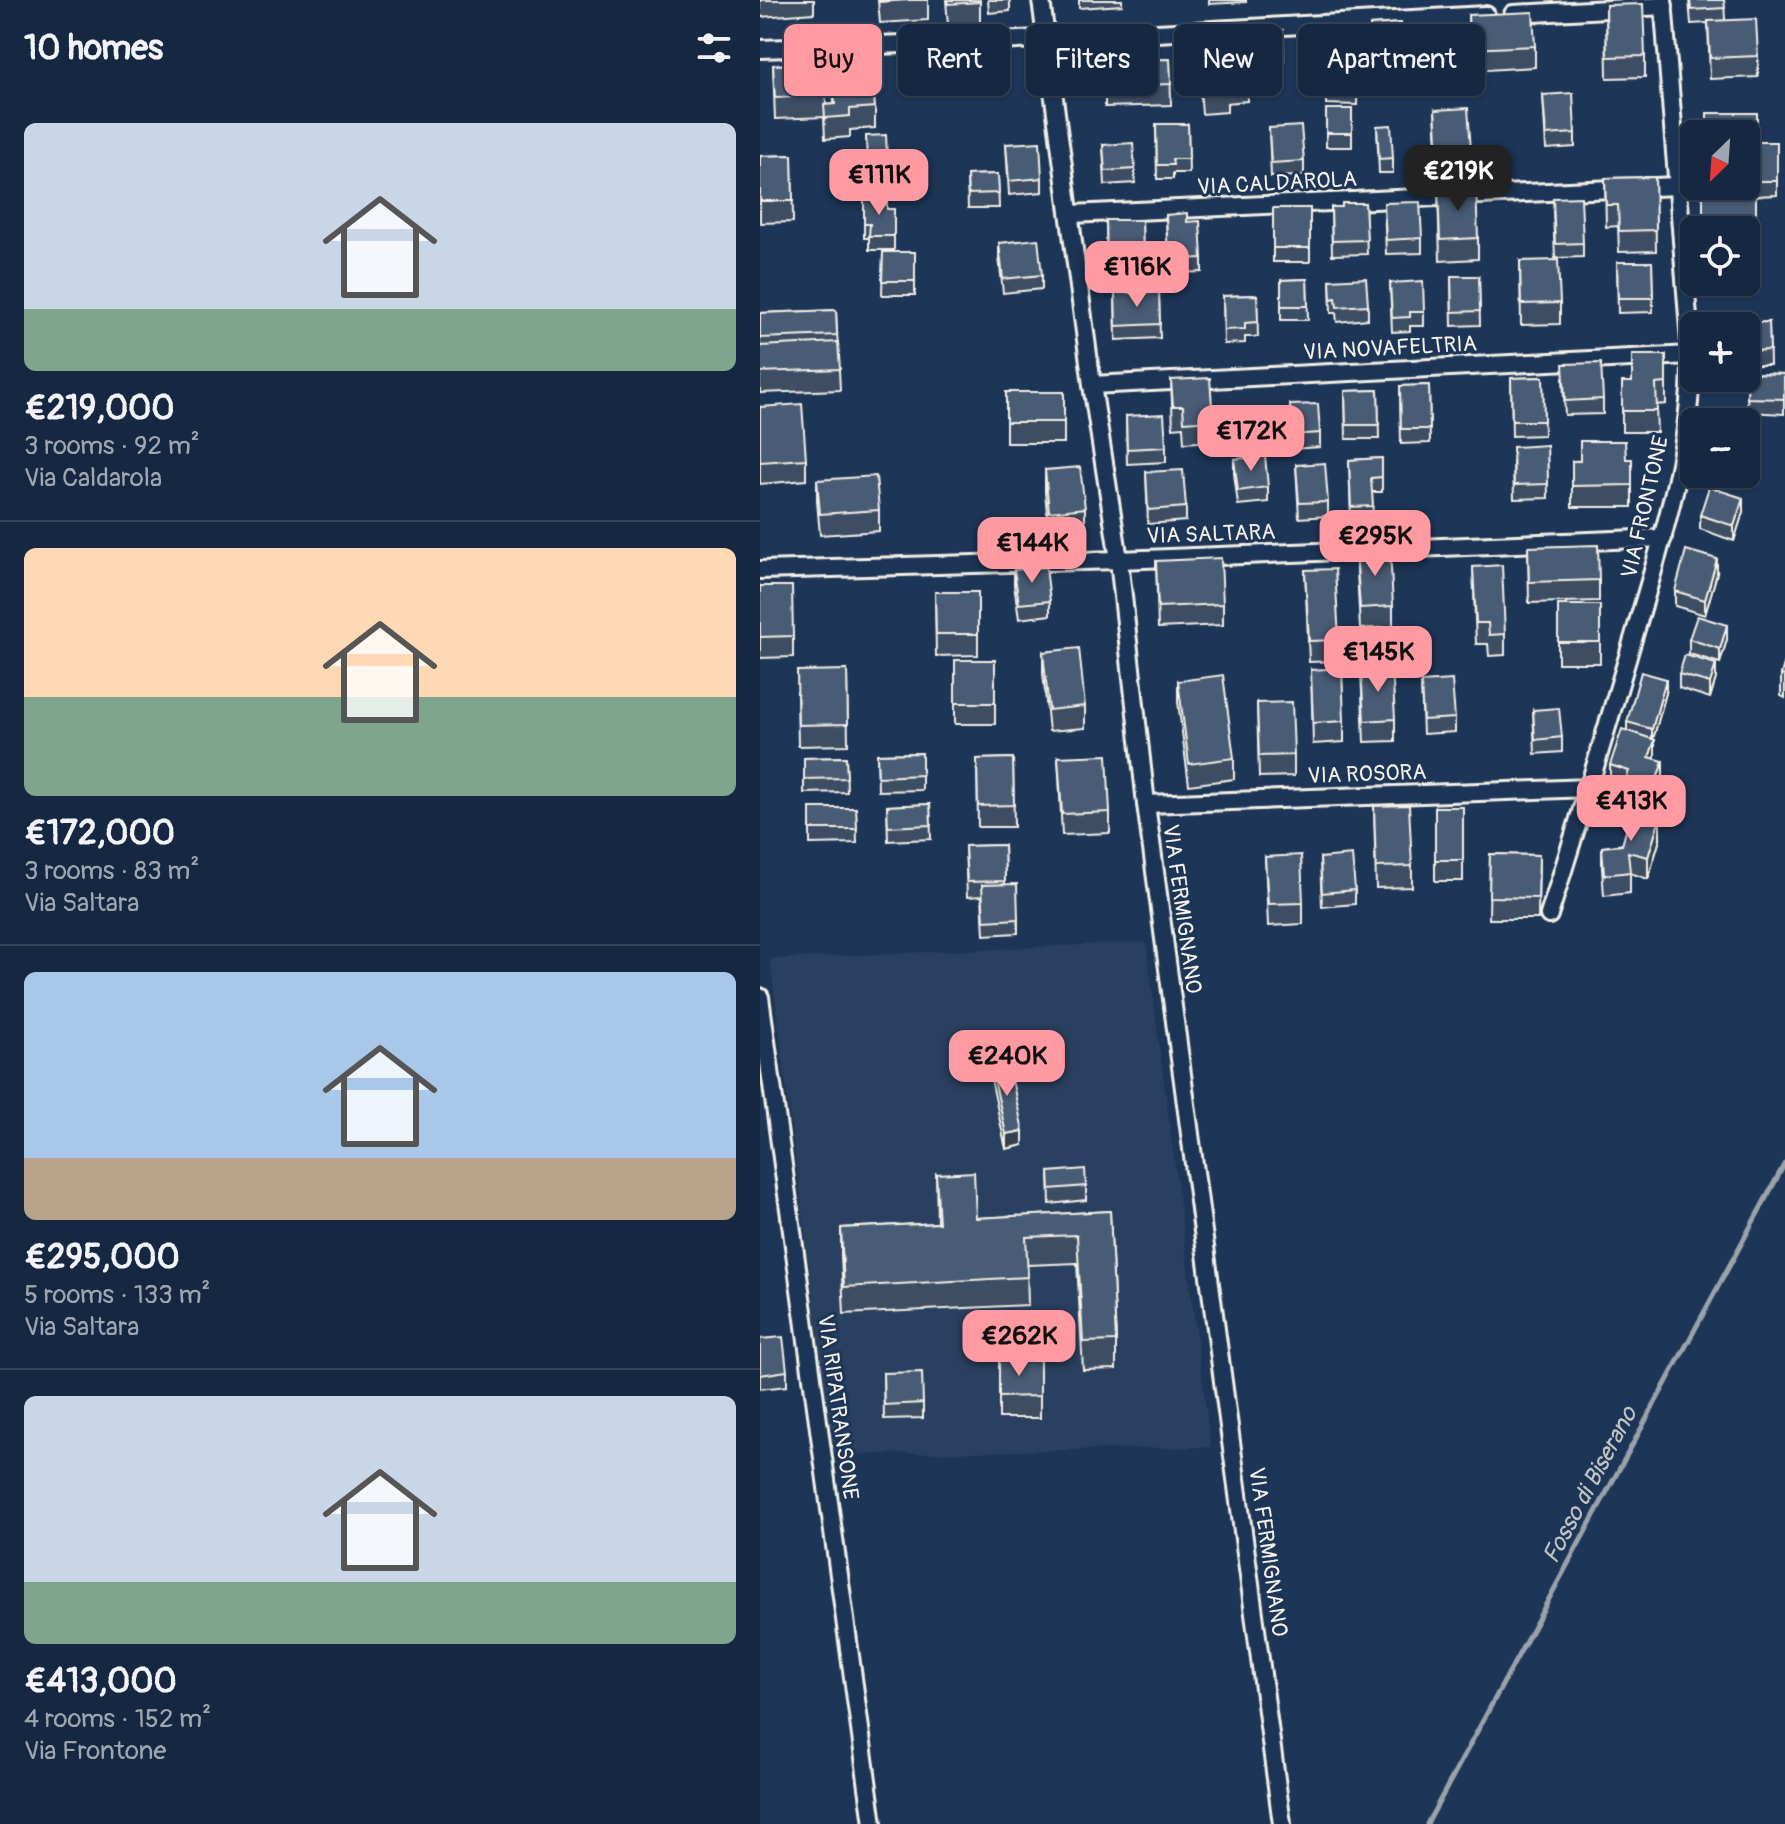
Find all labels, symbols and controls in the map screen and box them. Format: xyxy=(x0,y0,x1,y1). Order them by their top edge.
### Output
chip: Buy xyxy=(784,24,882,96)
chip: Rent xyxy=(898,24,1010,96)
chip: Filters xyxy=(1026,24,1158,96)
chip: New xyxy=(1174,24,1282,96)
chip: Apartment xyxy=(1298,24,1485,96)
icon: filters xyxy=(692,26,736,70)
text: 10 homes xyxy=(24,27,163,70)
north arrow xyxy=(1680,120,1760,200)
map controls xyxy=(1680,120,1760,488)
pin: €219K xyxy=(1402,145,1514,213)
pin: €111K xyxy=(823,149,935,217)
text: €219K xyxy=(1423,155,1493,187)
text: €111K xyxy=(847,159,911,191)
street label: VIA CALDAROLA xyxy=(1196,165,1358,201)
icon: home xyxy=(308,175,452,319)
button: locate xyxy=(1680,216,1760,296)
pin: €116K xyxy=(1081,241,1193,309)
text: €116K xyxy=(1103,251,1171,283)
button: + xyxy=(1680,312,1760,392)
street label: VIA NOVAFELTRIA xyxy=(1302,329,1478,367)
text: €219,000 xyxy=(24,387,175,430)
pin: €172K xyxy=(1195,405,1307,473)
button: − xyxy=(1680,408,1760,488)
text: €172K xyxy=(1215,415,1287,447)
text: 3 rooms · 92 m² xyxy=(24,430,200,462)
street label: VIA FRONTONE xyxy=(1615,433,1675,581)
text: Via Caldarola xyxy=(24,462,162,494)
pin: €295K xyxy=(1319,510,1431,578)
pin: €144K xyxy=(976,517,1088,585)
street label: VIA SALTARA xyxy=(1146,518,1276,550)
text: €295K xyxy=(1338,520,1412,552)
text: €144K xyxy=(995,527,1069,559)
icon: home xyxy=(308,600,452,744)
pin: €145K xyxy=(1322,626,1434,694)
text: €145K xyxy=(1342,636,1414,668)
street label: VIA ROSORA xyxy=(1307,758,1427,790)
pin: €413K xyxy=(1575,775,1687,843)
text: €413K xyxy=(1595,785,1667,817)
text: €172,000 xyxy=(24,812,175,855)
street label: VIA FERMIGNANO xyxy=(1156,823,1208,995)
text: 3 rooms · 83 m² xyxy=(24,855,199,887)
text: Via Saltara xyxy=(24,887,139,919)
icon: home xyxy=(308,1024,452,1168)
pin: €240K xyxy=(951,1030,1063,1098)
text: €240K xyxy=(967,1040,1047,1072)
text: €295,000 xyxy=(24,1236,180,1279)
text: 5 rooms · 133 m² xyxy=(24,1279,210,1311)
pin: €262K xyxy=(963,1310,1075,1378)
text: Via Saltara xyxy=(24,1311,139,1343)
street label: VIA RIPATRANSONE xyxy=(811,1313,865,1501)
text: €262K xyxy=(980,1320,1058,1352)
water label: Fosso di Biserano xyxy=(1537,1400,1644,1568)
icon: home xyxy=(308,1448,452,1592)
street label: VIA FERMIGNANO xyxy=(1242,1466,1294,1638)
text: €413,000 xyxy=(24,1660,177,1703)
text: 4 rooms · 152 m² xyxy=(24,1703,211,1735)
text: Via Frontone xyxy=(24,1735,166,1767)

